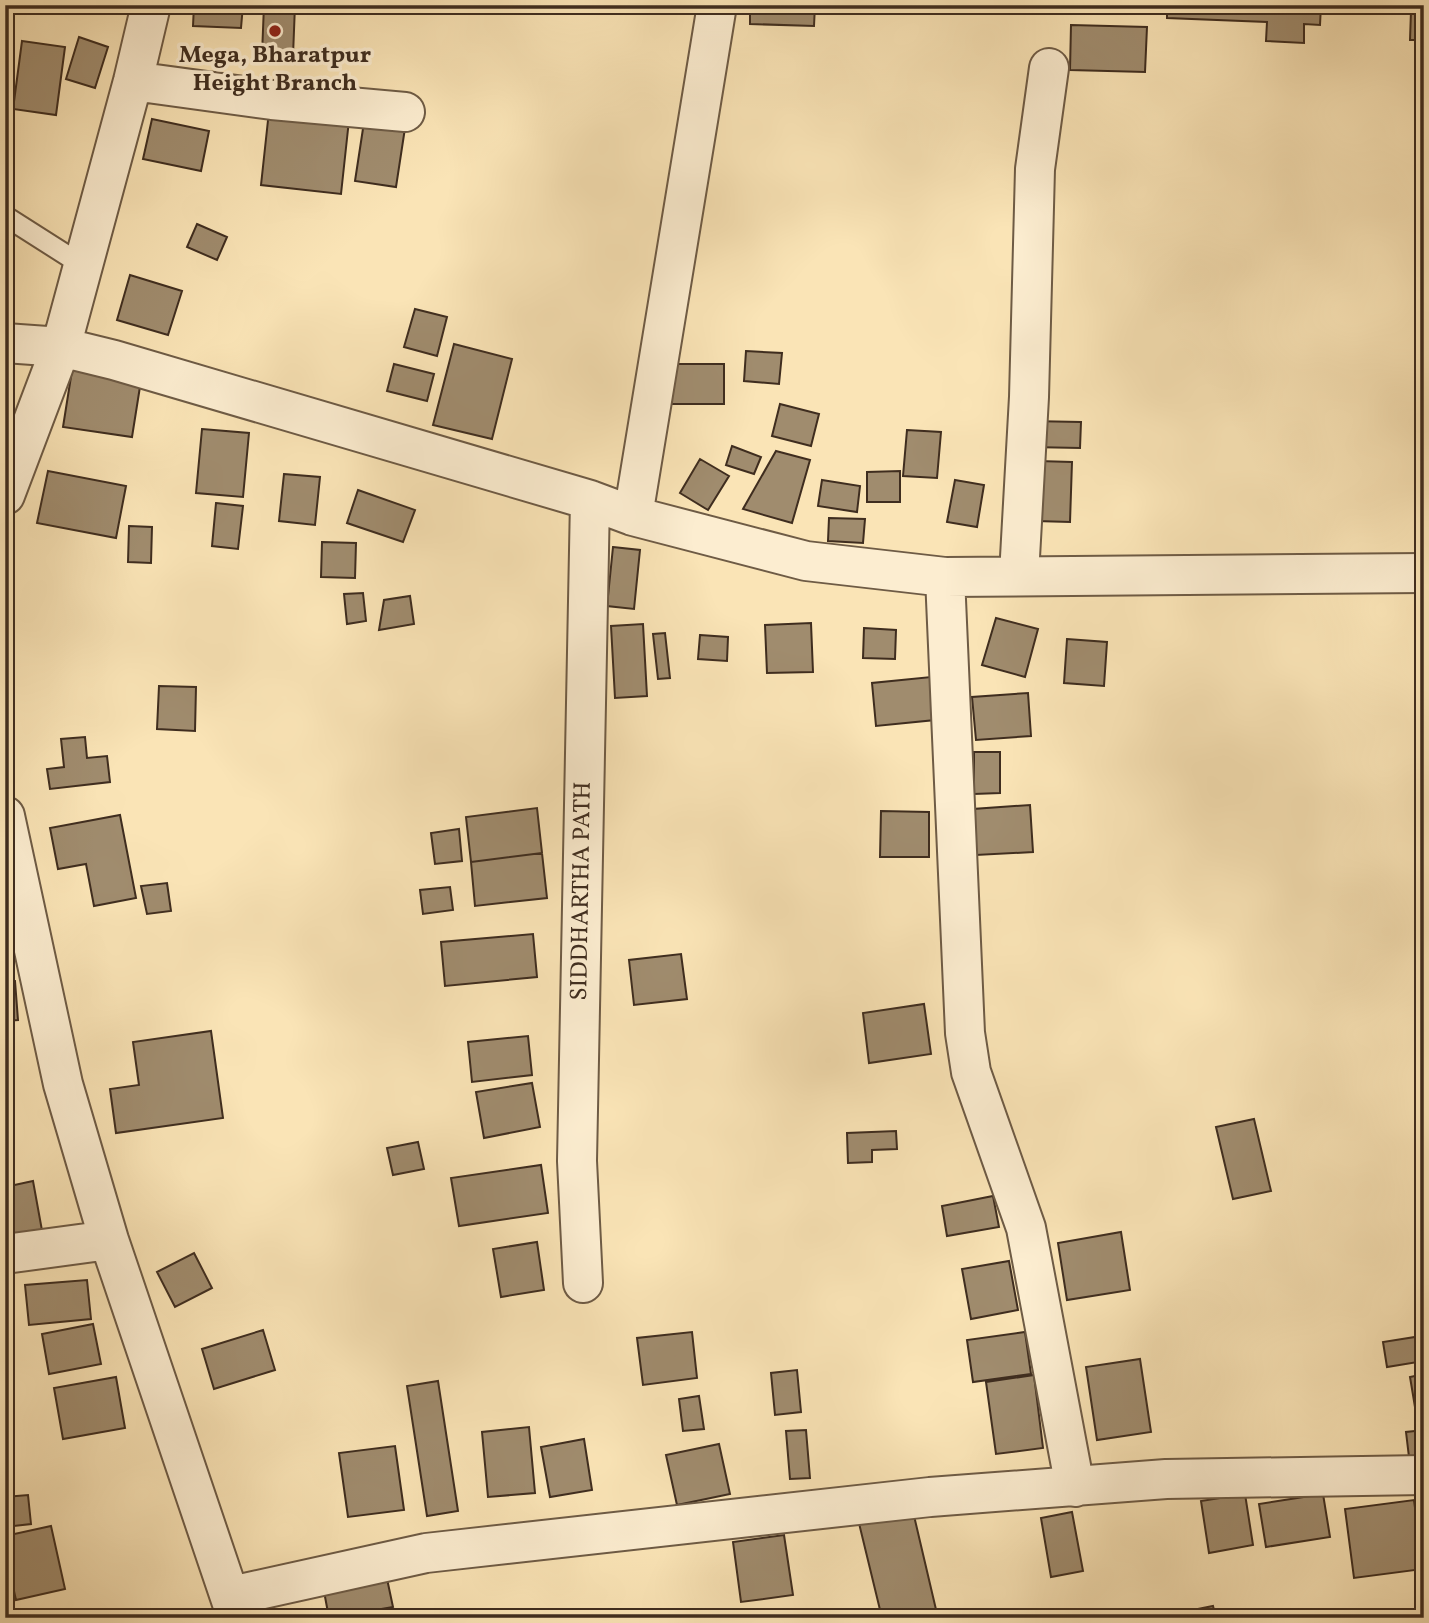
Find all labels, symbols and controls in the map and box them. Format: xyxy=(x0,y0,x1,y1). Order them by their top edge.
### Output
marker: Mega, Bharatpur Height Branch xyxy=(267,23,283,39)
place label: Mega, Bharatpur Height Branch xyxy=(179,39,371,101)
street label: SIDDHARTHA PATH xyxy=(563,781,601,1001)

